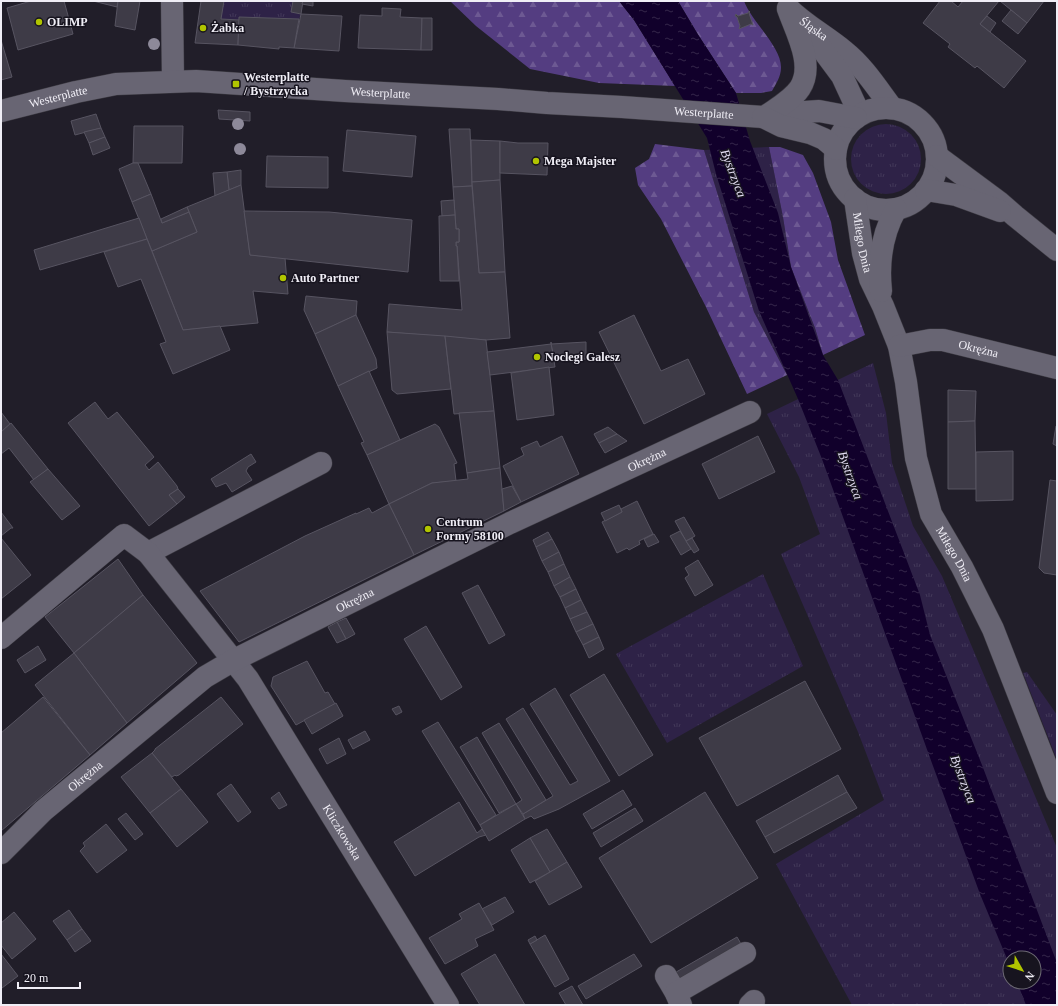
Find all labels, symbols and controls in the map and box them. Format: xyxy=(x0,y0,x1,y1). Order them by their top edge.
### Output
street label: Śląska xyxy=(797,14,831,44)
place label: OLIMP xyxy=(47,15,88,29)
marker: OLIMP xyxy=(34,17,44,27)
place label: Żabka xyxy=(211,21,244,35)
marker: Żabka xyxy=(198,23,208,33)
place label: Westerplatte / Bystrzycka xyxy=(243,70,310,98)
marker: Westerplatte / Bystrzycka xyxy=(231,79,241,89)
street label: Westerplatte xyxy=(28,83,89,111)
street label: Westerplatte xyxy=(350,84,411,101)
street label: Westerplatte xyxy=(673,104,734,122)
water label: Bystrzyca xyxy=(717,147,750,200)
place label: Mega Majster xyxy=(544,154,617,168)
marker: Mega Majster xyxy=(531,156,541,166)
street label: Miłego Dnia xyxy=(850,211,875,275)
place label: Auto Partner xyxy=(291,271,360,285)
marker: Auto Partner xyxy=(278,273,288,283)
street label: Okrężna xyxy=(957,337,1000,360)
place label: Noclegi Galesz xyxy=(545,350,621,364)
marker: Noclegi Galesz xyxy=(532,352,542,362)
street label: Okrężna xyxy=(625,445,669,475)
water label: Bystrzyca xyxy=(835,449,866,502)
place label: Centrum Formy 58100 xyxy=(436,515,504,543)
marker: Centrum Formy 58100 xyxy=(423,524,433,534)
street label: Miłego Dnia xyxy=(933,524,975,584)
street label: Okrężna xyxy=(333,584,377,615)
water label: Bystrzyca xyxy=(947,753,980,806)
street label: Okrężna xyxy=(65,757,106,795)
street label: Kliczkowska xyxy=(320,802,365,863)
north arrow xyxy=(1002,950,1042,990)
scale bar xyxy=(18,964,80,990)
text: N xyxy=(1023,969,1037,983)
text: 20 m xyxy=(24,971,49,985)

